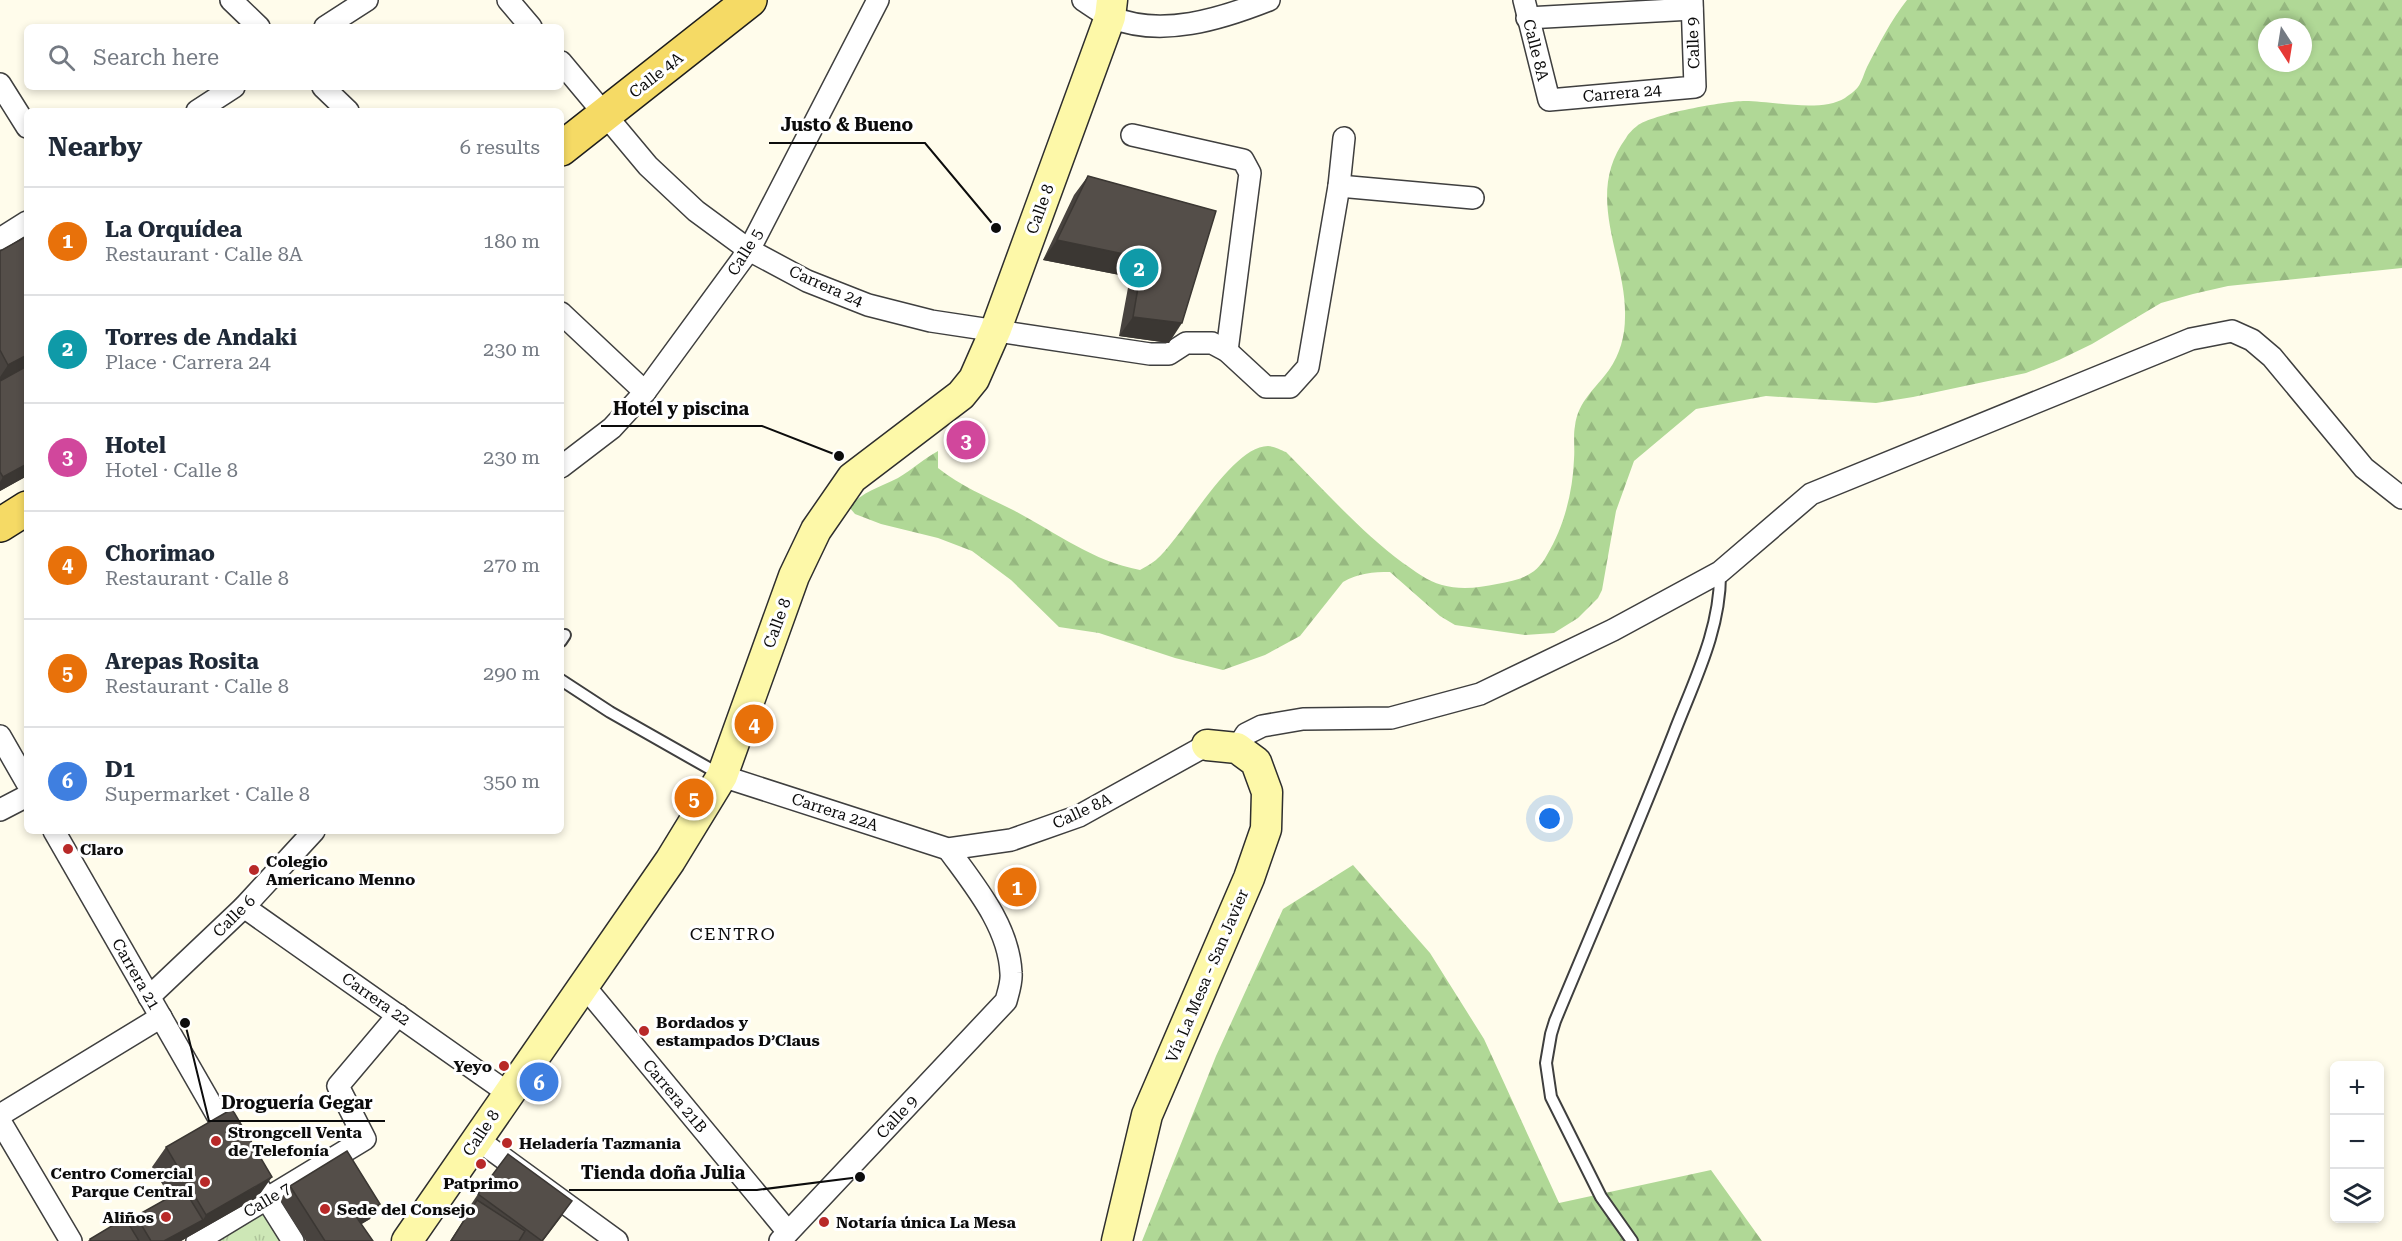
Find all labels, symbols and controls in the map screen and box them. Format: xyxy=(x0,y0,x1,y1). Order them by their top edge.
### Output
street label: Calle 8A xyxy=(1519,17,1553,84)
street label: Calle 9 xyxy=(1683,17,1703,69)
north arrow xyxy=(2258,18,2312,72)
search box xyxy=(24,24,564,90)
icon: search xyxy=(45,41,78,74)
text: Search here xyxy=(93,45,219,70)
street label: Calle 4A xyxy=(625,48,687,102)
street label: Carrera 24 xyxy=(1582,80,1662,106)
callout: Justo & Bueno xyxy=(769,107,925,143)
text: Justo & Bueno xyxy=(781,114,914,135)
text: Nearby xyxy=(48,132,142,162)
text: 6 results xyxy=(460,135,540,159)
street label: Calle 8 xyxy=(1022,181,1058,237)
text: La Orquídea xyxy=(105,217,242,242)
street label: Calle 5 xyxy=(723,225,767,279)
text: 1 xyxy=(62,229,73,253)
text: 180 m xyxy=(483,229,540,253)
text: Restaurant · Calle 8A xyxy=(105,242,303,266)
pin: 2 xyxy=(1120,246,1158,290)
street label: Carrera 24 xyxy=(786,261,866,311)
text: Torres de Andaki xyxy=(105,325,297,350)
text: 2 xyxy=(62,337,73,361)
text: 230 m xyxy=(483,337,540,361)
text: Place · Carrera 24 xyxy=(105,350,271,374)
callout: Hotel y piscina xyxy=(601,390,762,426)
text: Hotel y piscina xyxy=(613,398,750,419)
pin: 3 xyxy=(946,418,986,462)
text: Hotel xyxy=(105,433,166,458)
text: 3 xyxy=(62,445,73,469)
text: 230 m xyxy=(483,445,540,469)
text: Hotel · Calle 8 xyxy=(105,458,238,482)
text: Chorimao xyxy=(105,541,215,566)
text: 4 xyxy=(62,553,73,577)
text: 270 m xyxy=(483,553,540,577)
text: Restaurant · Calle 8 xyxy=(105,566,289,590)
street label: Calle 8 xyxy=(759,595,795,651)
text: Arepas Rosita xyxy=(105,649,259,674)
text: 5 xyxy=(62,661,73,685)
text: 290 m xyxy=(483,661,540,685)
text: Restaurant · Calle 8 xyxy=(105,674,289,698)
pin: 4 xyxy=(734,702,774,746)
text: D1 xyxy=(105,757,135,782)
text: 6 xyxy=(62,769,73,793)
text: 350 m xyxy=(483,769,540,793)
pin: 5 xyxy=(674,776,714,820)
text: Supermarket · Calle 8 xyxy=(105,782,310,806)
street label: Carrera 22A xyxy=(789,789,882,835)
street label: Calle 8A xyxy=(1049,789,1115,833)
your location xyxy=(1535,804,1564,833)
place label: Claro xyxy=(80,840,124,859)
marker: Claro xyxy=(61,842,75,856)
place label: Colegio Americano Menno xyxy=(266,852,415,889)
marker: Colegio Americano Menno xyxy=(247,863,261,877)
pin: 1 xyxy=(998,864,1036,910)
street label: Vía La Mesa - San Javier xyxy=(1162,886,1252,1066)
street label: Calle 6 xyxy=(209,891,259,941)
district label: CENTRO xyxy=(690,923,776,944)
street label: Carrera 21 xyxy=(108,935,164,1013)
street label: Carrera 22 xyxy=(338,969,414,1029)
place label: Bordados y estampados D’Claus xyxy=(656,1013,820,1050)
marker: Bordados y estampados D’Claus xyxy=(637,1024,651,1038)
street label: Carrera 21B xyxy=(639,1056,711,1136)
place label: Yeyo xyxy=(453,1057,492,1076)
marker: Yeyo xyxy=(497,1059,511,1073)
pin: 6 xyxy=(520,1060,558,1104)
map controls xyxy=(2330,1061,2384,1223)
button: + xyxy=(2330,1061,2384,1115)
callout: Droguería Gegar xyxy=(209,1085,385,1121)
text: Droguería Gegar xyxy=(221,1092,373,1113)
street label: Calle 9 xyxy=(872,1092,922,1142)
street label: Calle 8 xyxy=(459,1106,503,1160)
button: − xyxy=(2330,1115,2384,1169)
place label: Strongcell Venta de Telefonía xyxy=(228,1123,363,1160)
marker: Strongcell Venta de Telefonía xyxy=(209,1134,223,1148)
place label: Heladería Tazmania xyxy=(519,1134,681,1153)
marker: Heladería Tazmania xyxy=(500,1136,514,1150)
callout: Tienda doña Julia xyxy=(569,1154,757,1190)
marker: Patprimo xyxy=(474,1157,488,1171)
text: Tienda doña Julia xyxy=(581,1162,746,1183)
place label: Centro Comercial Parque Central xyxy=(51,1164,194,1201)
button: layers xyxy=(2330,1169,2384,1223)
place label: Patprimo xyxy=(443,1174,519,1193)
marker: Centro Comercial Parque Central xyxy=(198,1175,212,1189)
street label: Calle 7 xyxy=(240,1178,294,1221)
place label: Sede del Consejo xyxy=(337,1200,476,1219)
marker: Sede del Consejo xyxy=(318,1202,332,1216)
place label: Aliños xyxy=(102,1208,154,1227)
marker: Aliños xyxy=(159,1210,173,1224)
place label: Notaría única La Mesa xyxy=(836,1213,1016,1232)
marker: Notaría única La Mesa xyxy=(817,1215,831,1229)

